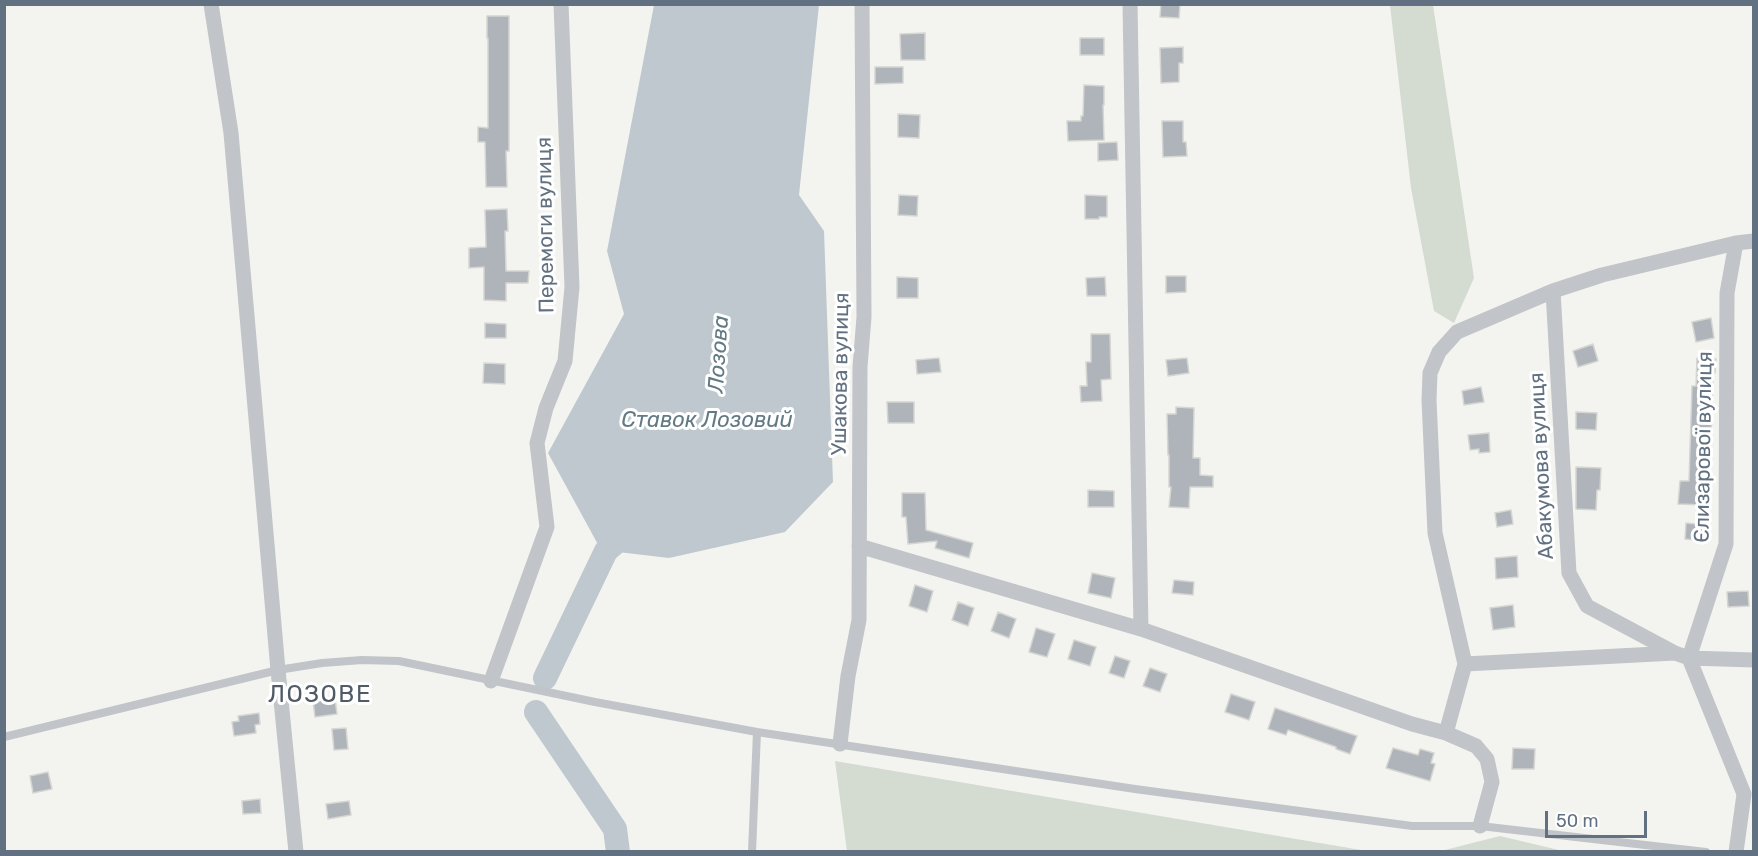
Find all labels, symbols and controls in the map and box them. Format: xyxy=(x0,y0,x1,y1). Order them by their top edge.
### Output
street label: Перемоги вулиця xyxy=(532,137,560,313)
street label: Ушакова вулиця xyxy=(827,292,855,456)
water label: Лозова xyxy=(703,315,735,393)
street label: Єлизарової вулиця xyxy=(1690,351,1718,543)
street label: Абакумова вулиця xyxy=(1525,372,1559,560)
water label: Ставок Лозовий xyxy=(621,408,793,434)
district label: ЛОЗОВЕ xyxy=(268,681,372,709)
scale bar xyxy=(1548,799,1650,837)
text: 50 m xyxy=(1556,810,1599,832)

